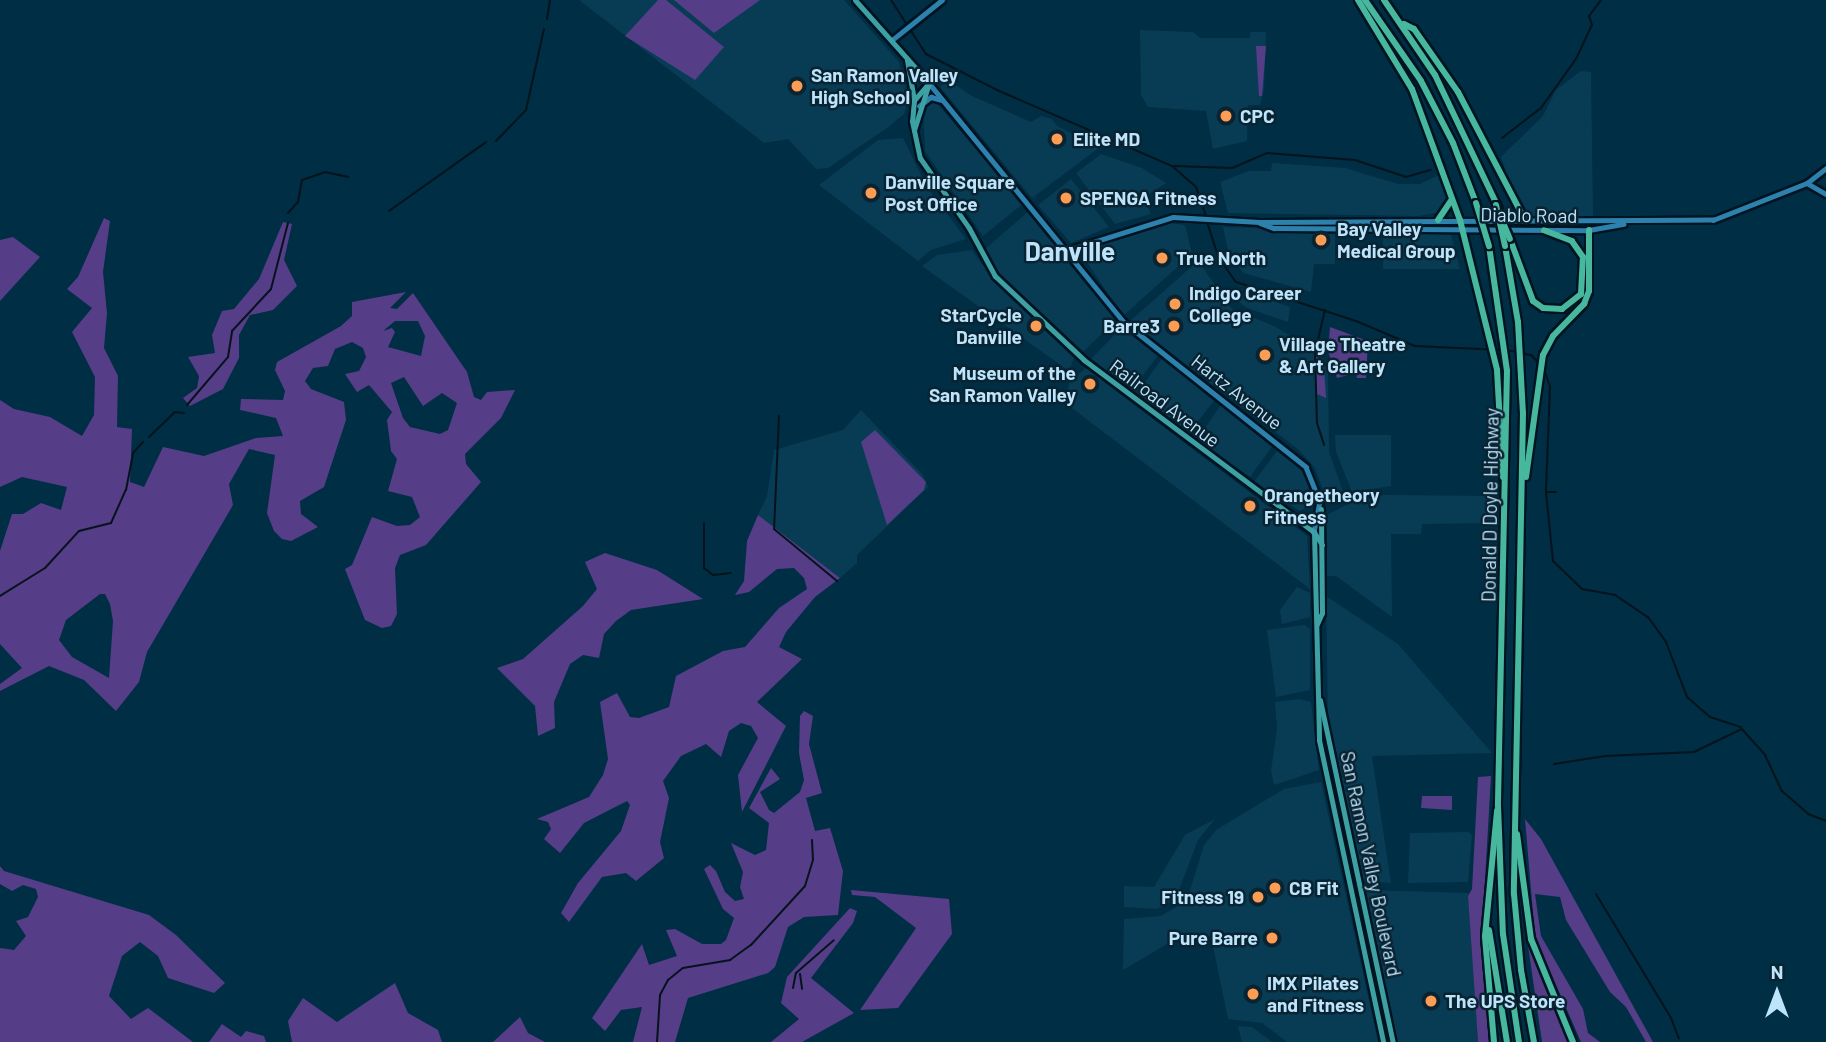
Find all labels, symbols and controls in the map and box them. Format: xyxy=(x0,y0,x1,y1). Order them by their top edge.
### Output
place label: San Ramon Valley High School xyxy=(811,64,958,108)
marker: San Ramon Valley High School xyxy=(789,78,805,94)
place label: CPC xyxy=(1240,105,1274,127)
marker: CPC xyxy=(1218,108,1234,124)
place label: Elite MD xyxy=(1073,128,1140,150)
marker: Elite MD xyxy=(1047,129,1067,149)
place label: Danville Square Post Office xyxy=(885,171,1015,215)
marker: Danville Square Post Office xyxy=(863,185,879,201)
place label: SPENGA Fitness xyxy=(1080,187,1216,209)
marker: SPENGA Fitness xyxy=(1058,190,1074,206)
street label: Diablo Road xyxy=(1480,203,1578,227)
place label: Bay Valley Medical Group xyxy=(1337,218,1456,262)
marker: Bay Valley Medical Group xyxy=(1311,230,1331,250)
district label: Danville xyxy=(1025,235,1115,267)
place label: True North xyxy=(1176,247,1266,269)
marker: True North xyxy=(1154,250,1170,266)
place label: Indigo Career College xyxy=(1189,282,1301,326)
marker: Indigo Career College xyxy=(1167,296,1183,312)
place label: StarCycle Danville xyxy=(940,304,1022,348)
place label: Barre3 xyxy=(1103,315,1160,337)
marker: StarCycle Danville xyxy=(1028,318,1044,334)
marker: Barre3 xyxy=(1166,318,1182,334)
place label: Village Theatre & Art Gallery xyxy=(1279,333,1406,377)
marker: Village Theatre & Art Gallery xyxy=(1257,347,1273,363)
street label: Hartz Avenue xyxy=(1187,350,1287,434)
street label: Railroad Avenue xyxy=(1105,354,1225,452)
place label: Museum of the San Ramon Valley xyxy=(929,362,1076,406)
marker: Museum of the San Ramon Valley xyxy=(1082,376,1098,392)
street label: Donald D Doyle Highway xyxy=(1477,408,1503,602)
place label: Orangetheory Fitness xyxy=(1264,484,1380,528)
marker: Orangetheory Fitness xyxy=(1242,498,1258,514)
street label: San Ramon Valley Boulevard xyxy=(1336,749,1406,979)
place label: CB Fit xyxy=(1289,877,1339,899)
marker: CB Fit xyxy=(1267,880,1283,896)
place label: Fitness 19 xyxy=(1161,886,1244,908)
marker: Fitness 19 xyxy=(1250,889,1266,905)
place label: Pure Barre xyxy=(1169,927,1258,949)
marker: Pure Barre xyxy=(1264,930,1280,946)
north arrow xyxy=(1742,958,1812,1028)
text: N xyxy=(1771,960,1783,983)
place label: IMX Pilates and Fitness xyxy=(1267,972,1364,1016)
marker: IMX Pilates and Fitness xyxy=(1245,986,1261,1002)
place label: The UPS Store xyxy=(1445,990,1565,1012)
marker: The UPS Store xyxy=(1423,993,1439,1009)

